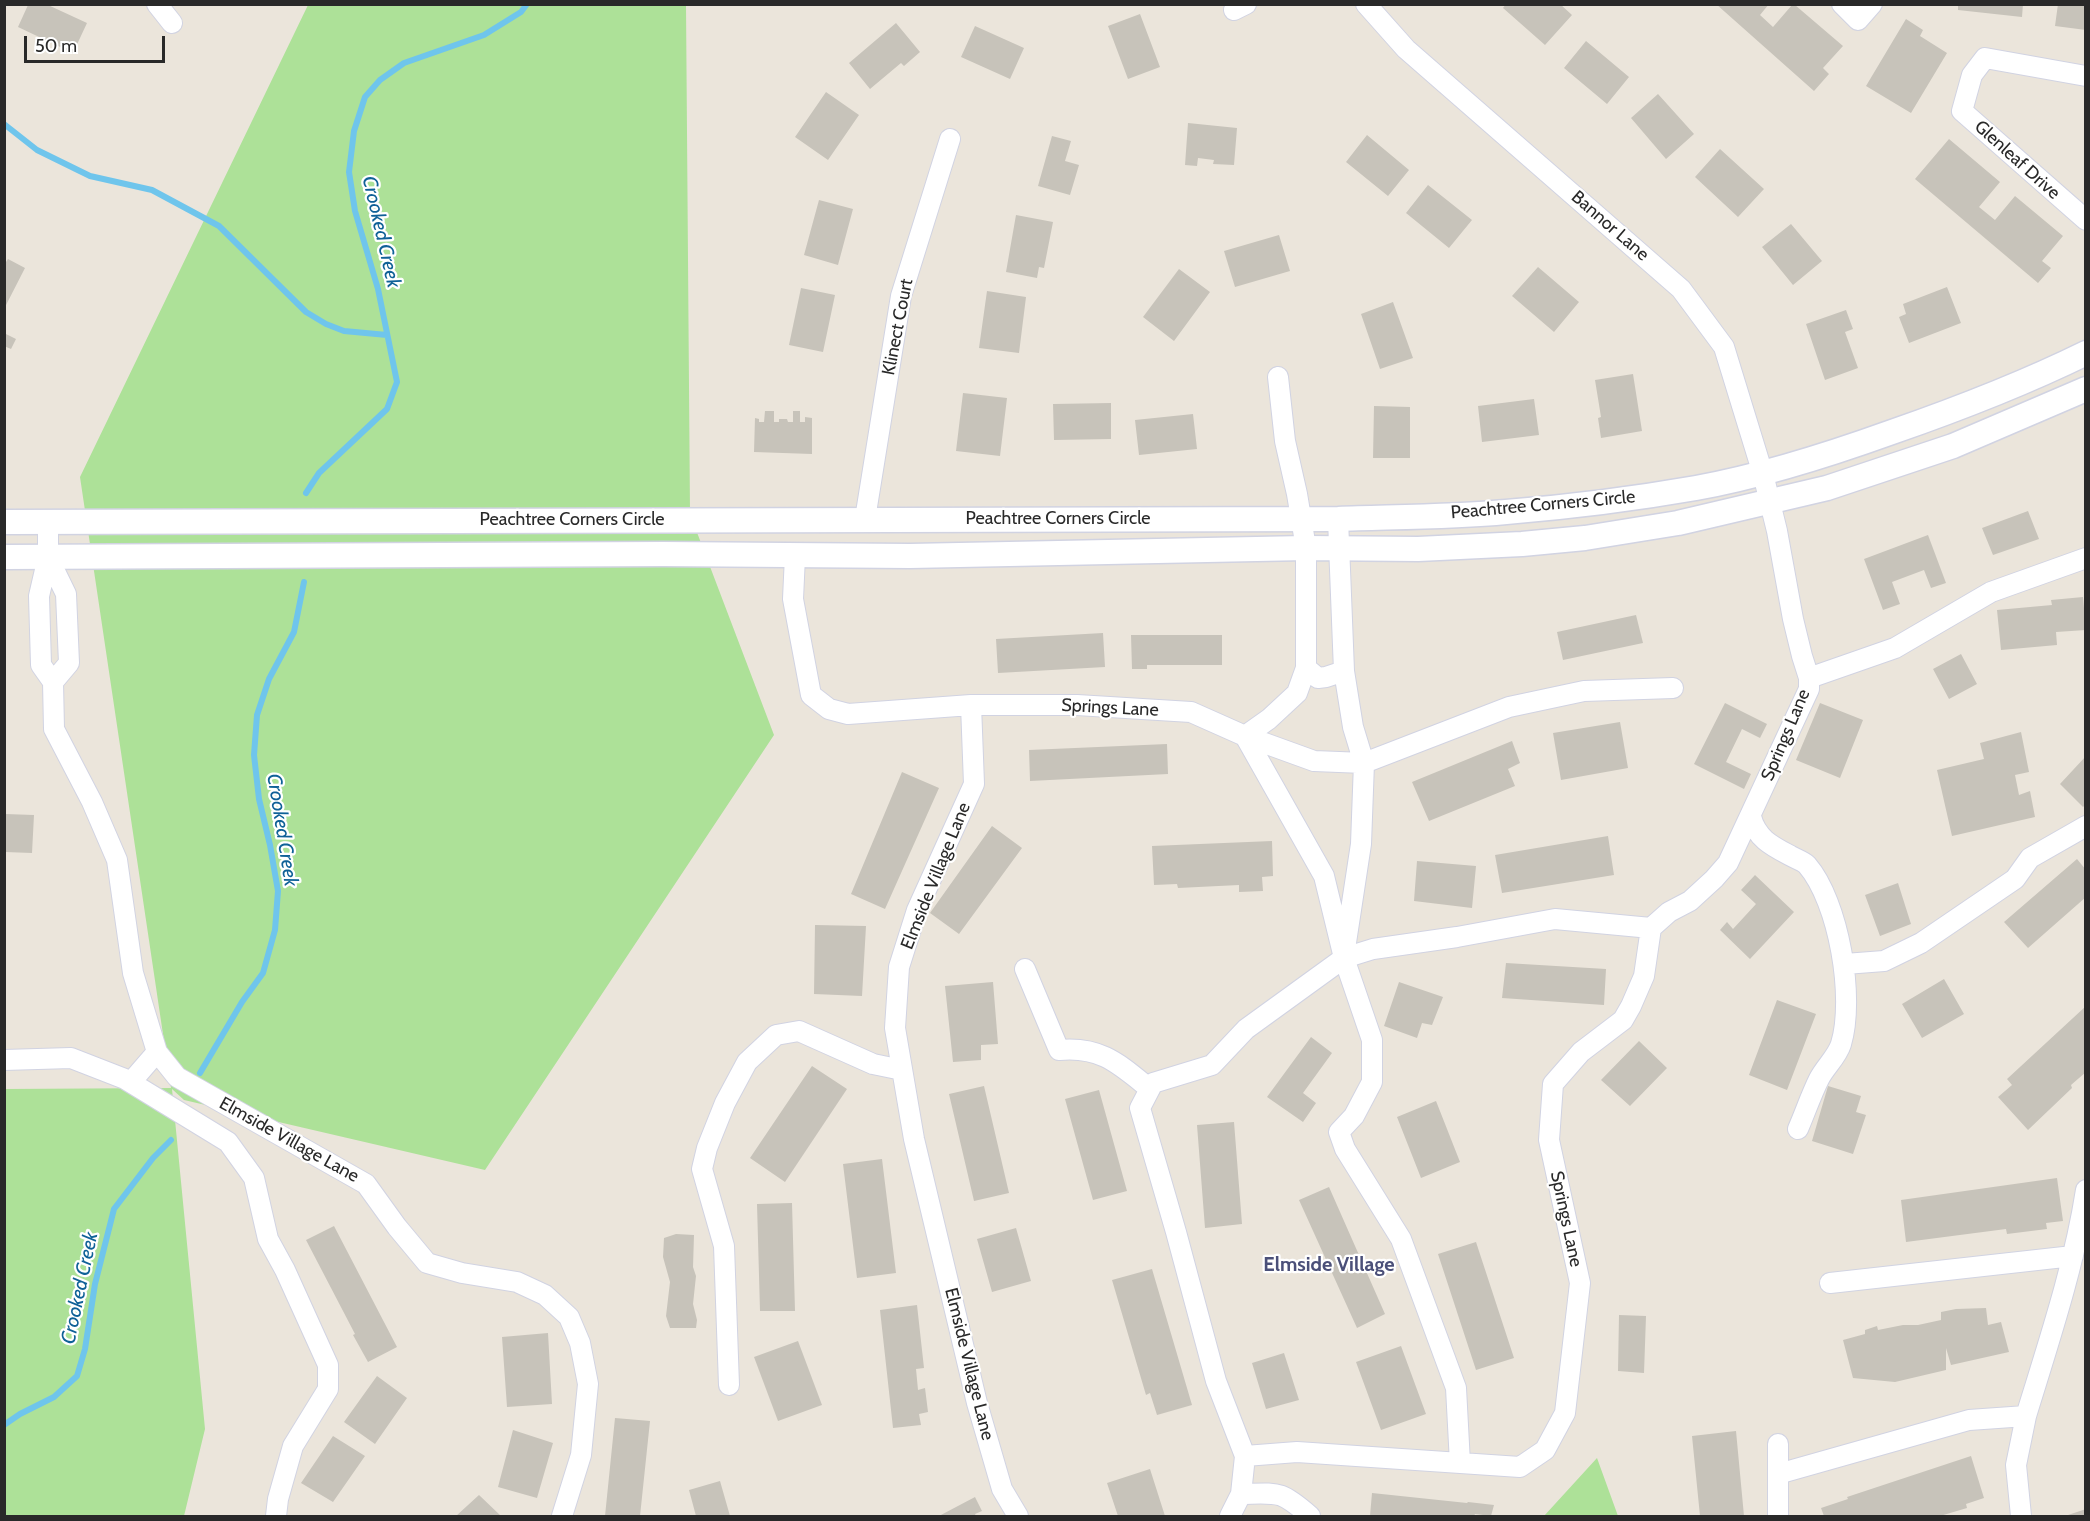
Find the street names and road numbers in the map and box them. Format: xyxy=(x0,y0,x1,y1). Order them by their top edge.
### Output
street label: Glenleaf Drive xyxy=(1970,116,2064,204)
street label: Bannor Lane xyxy=(1567,186,1653,266)
street label: Klinect Court xyxy=(878,277,918,377)
street label: Peachtree Corners Circle xyxy=(1450,486,1636,524)
street label: Peachtree Corners Circle xyxy=(965,508,1151,530)
street label: Peachtree Corners Circle xyxy=(479,509,665,531)
street label: Springs Lane xyxy=(1757,686,1815,784)
street label: Springs Lane xyxy=(1061,695,1159,721)
street label: Elmside Village Lane xyxy=(897,799,975,953)
street label: Elmside Village Lane xyxy=(215,1093,363,1187)
street label: Springs Lane xyxy=(1545,1169,1587,1269)
street label: Elmside Village Lane xyxy=(940,1286,998,1442)

